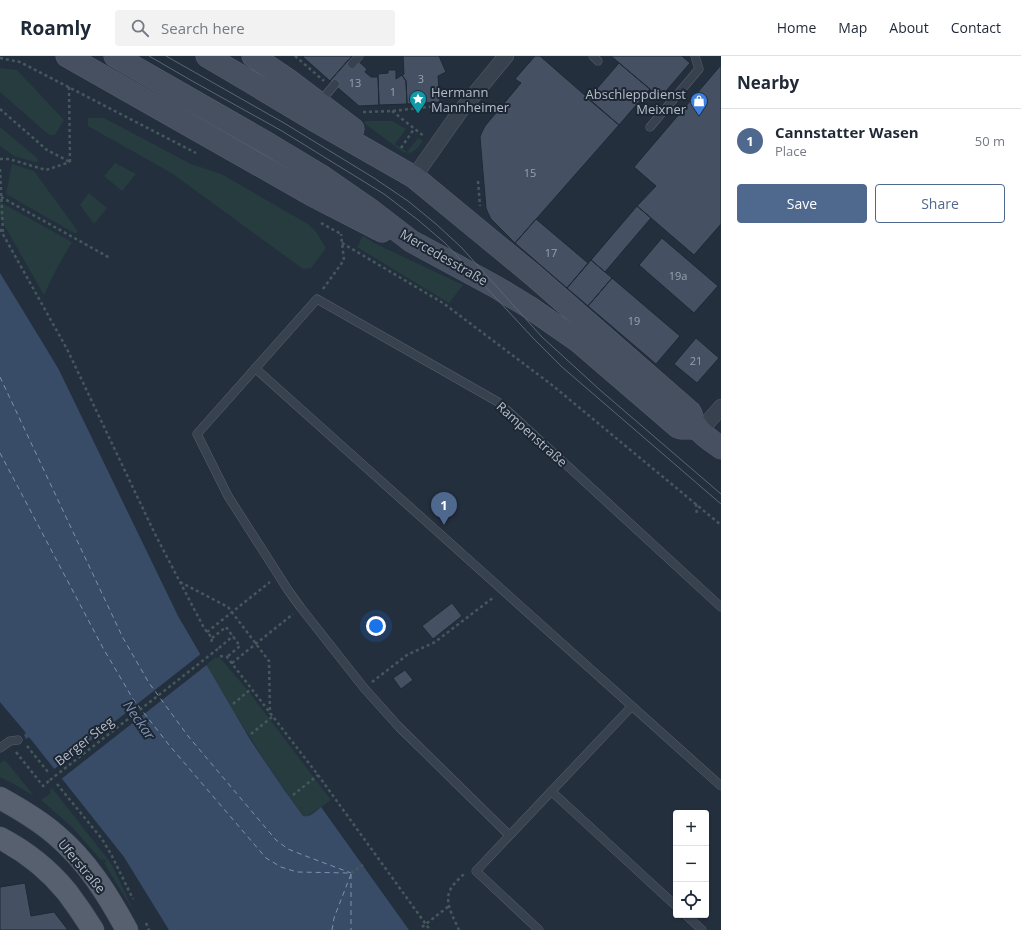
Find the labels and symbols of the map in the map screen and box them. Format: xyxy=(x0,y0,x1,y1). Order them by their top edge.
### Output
house number: 3 xyxy=(418,71,424,86)
house number: 13 xyxy=(349,75,361,90)
place label: Hermann Mannheimer xyxy=(431,83,510,116)
house number: 1 xyxy=(390,84,396,99)
place label: Abschleppdienst Meixner xyxy=(586,85,687,118)
place icon: Hermann Mannheimer xyxy=(408,89,428,114)
shop icon: Abschleppdienst Meixner xyxy=(689,91,709,116)
house number: 15 xyxy=(524,165,536,180)
street label: Mercedesstraße xyxy=(397,225,491,289)
house number: 17 xyxy=(545,245,557,260)
house number: 19a xyxy=(669,268,687,283)
house number: 19 xyxy=(628,313,640,328)
house number: 21 xyxy=(690,353,702,368)
street label: Rampenstraße xyxy=(493,397,571,471)
pin: 1 xyxy=(431,492,457,525)
your location xyxy=(366,616,386,636)
water label: Neckar xyxy=(119,696,160,743)
street label: Berger Steg xyxy=(51,712,117,770)
street label: Uferstraße xyxy=(54,835,110,897)

